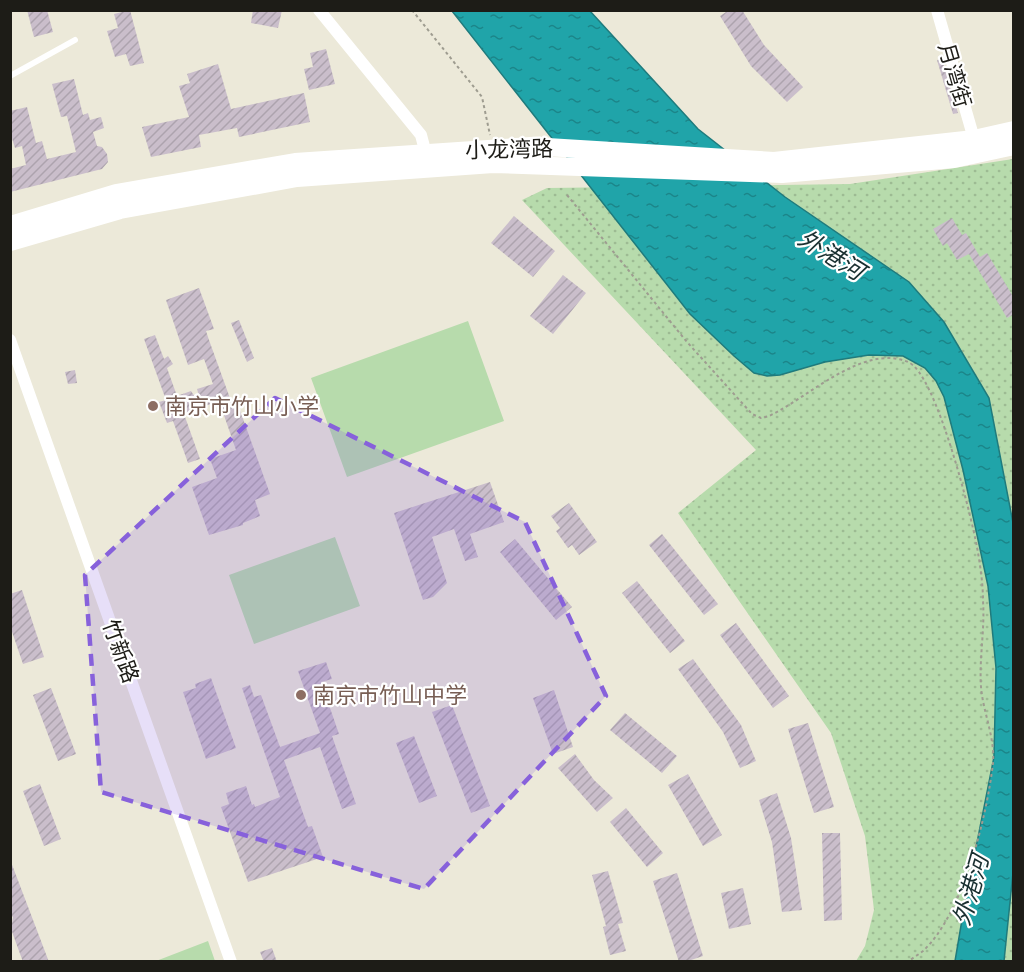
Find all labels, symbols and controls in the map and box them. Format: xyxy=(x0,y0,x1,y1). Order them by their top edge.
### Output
street label: 月湾街 xyxy=(932,39,978,111)
street label: 小龙湾路 xyxy=(465,134,553,164)
water label: 外港河 xyxy=(793,222,873,289)
place label: 南京市竹山小学 xyxy=(165,392,319,420)
marker: 南京市竹山小学 xyxy=(146,399,160,413)
street label: 竹新路 xyxy=(97,615,145,687)
place label: 南京市竹山中学 xyxy=(313,681,467,709)
marker: 南京市竹山中学 xyxy=(294,688,308,702)
water label: 外港河 xyxy=(946,847,996,929)

